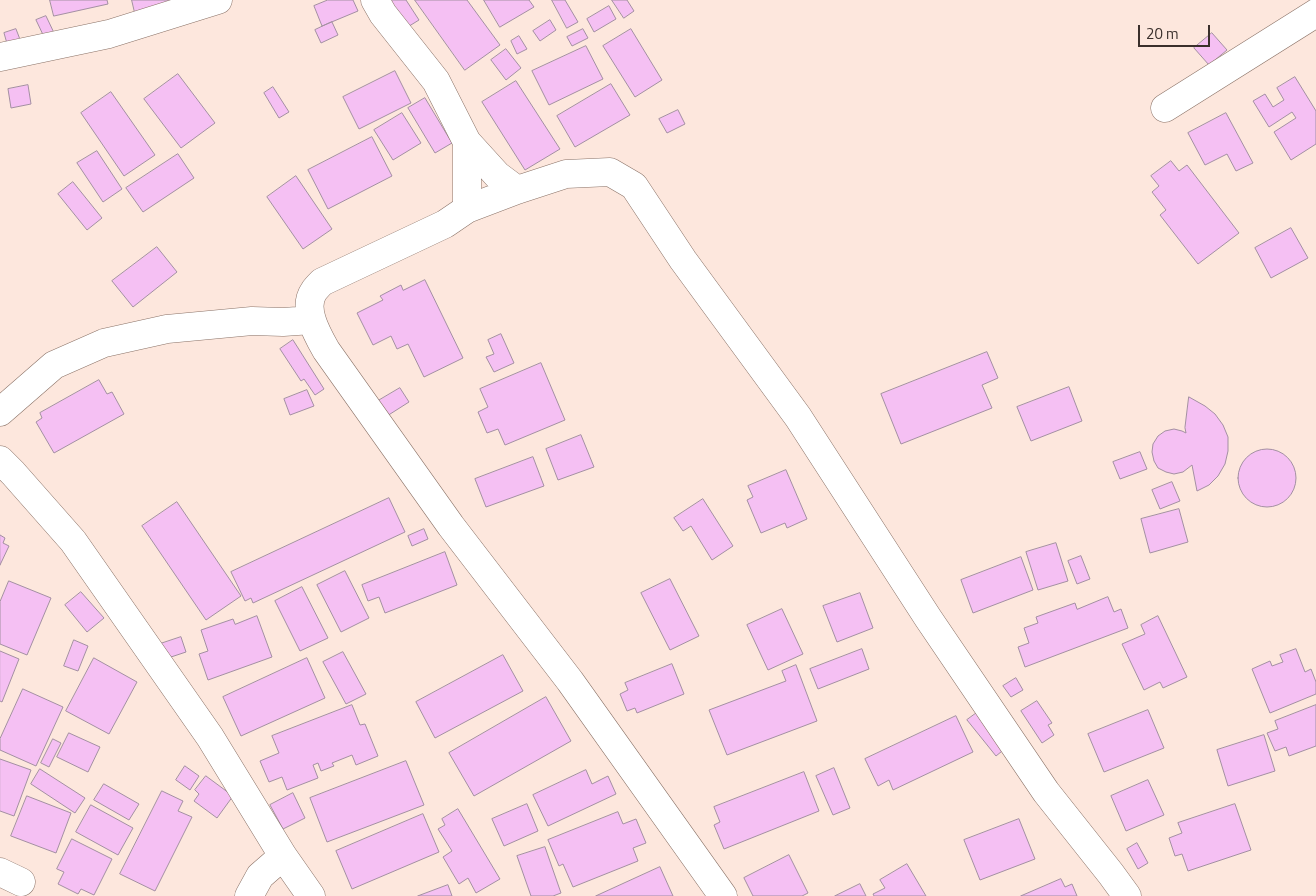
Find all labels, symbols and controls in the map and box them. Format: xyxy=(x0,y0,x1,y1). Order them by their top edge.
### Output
scale bar xyxy=(1141,15,1214,47)
text: 20 m xyxy=(1146,22,1179,45)

